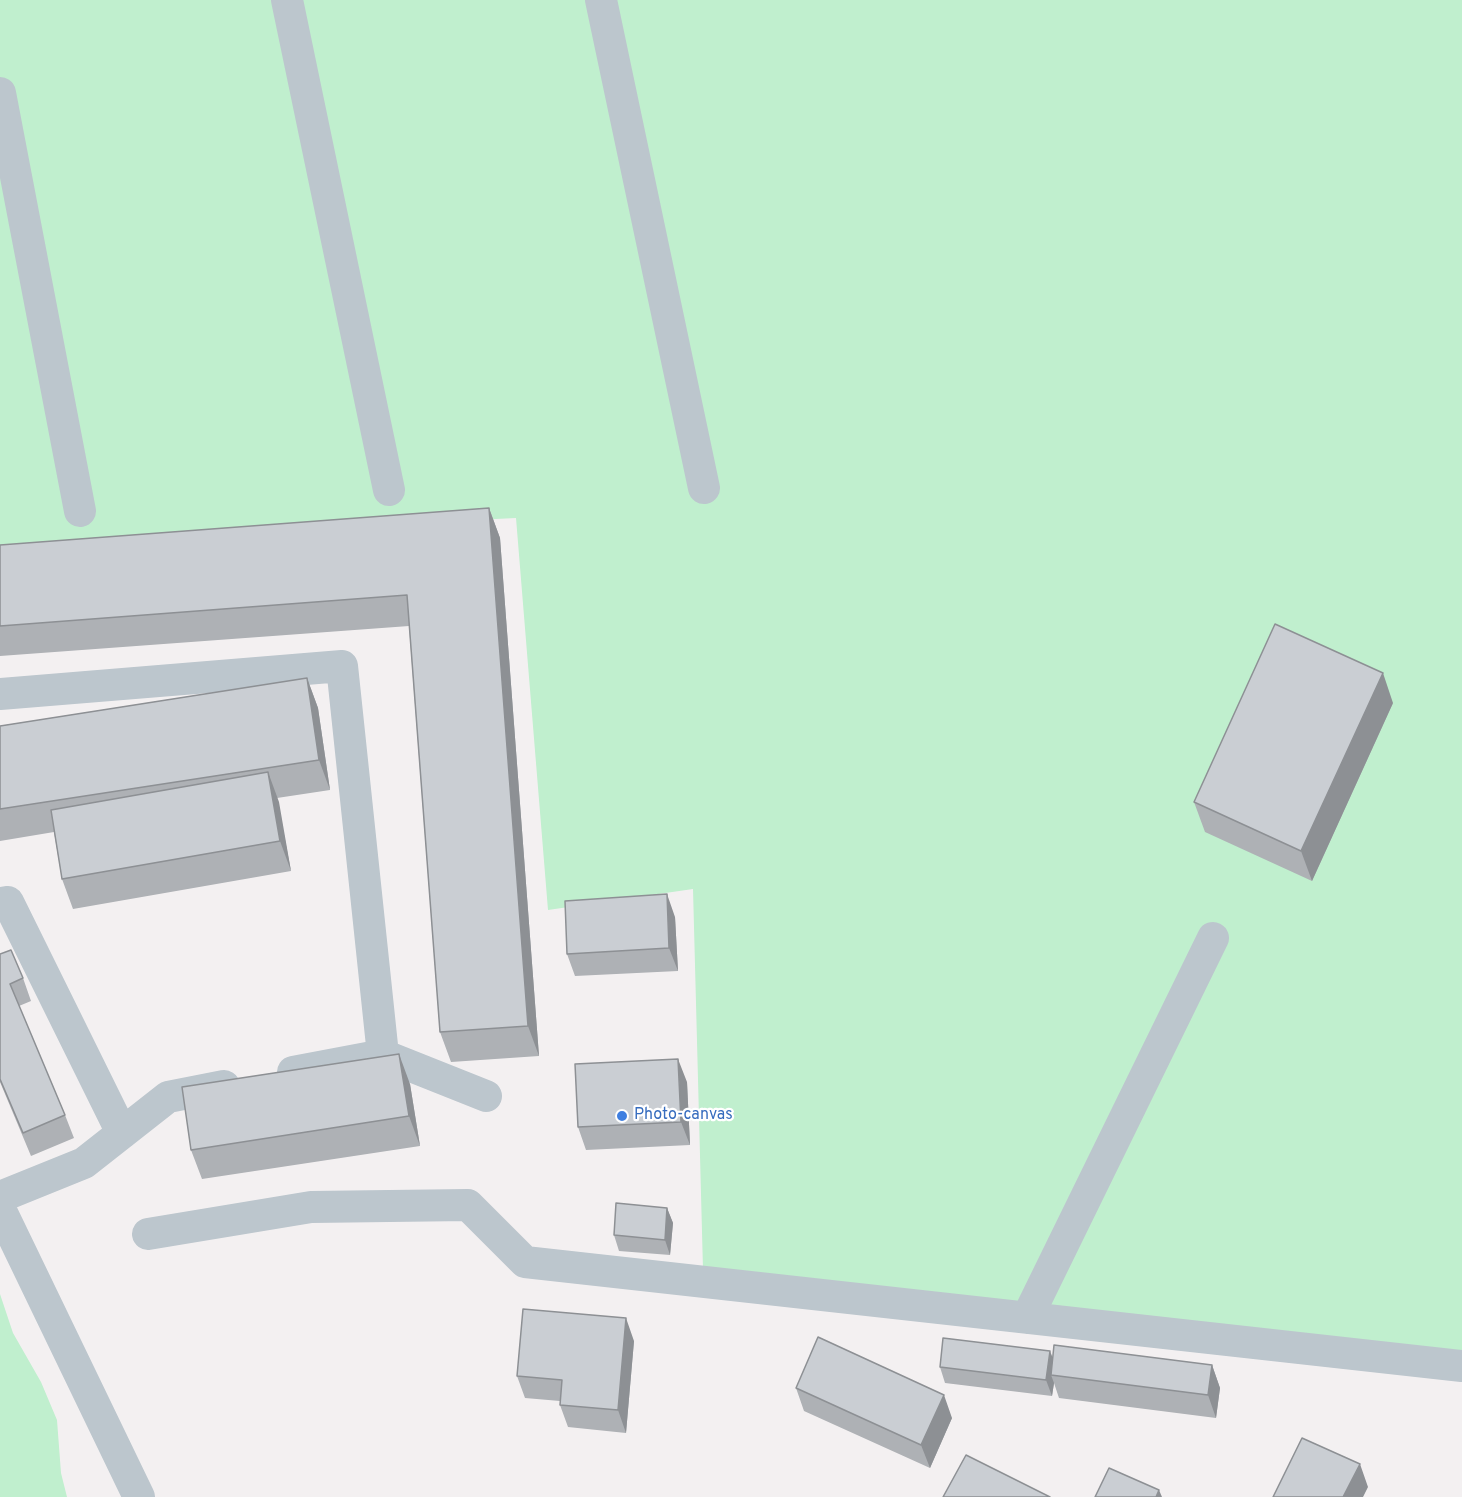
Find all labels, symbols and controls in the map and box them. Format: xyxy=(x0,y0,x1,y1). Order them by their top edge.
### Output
place label: Photo-canvas xyxy=(634,1106,733,1126)
marker: Photo-canvas xyxy=(615,1109,629,1123)

